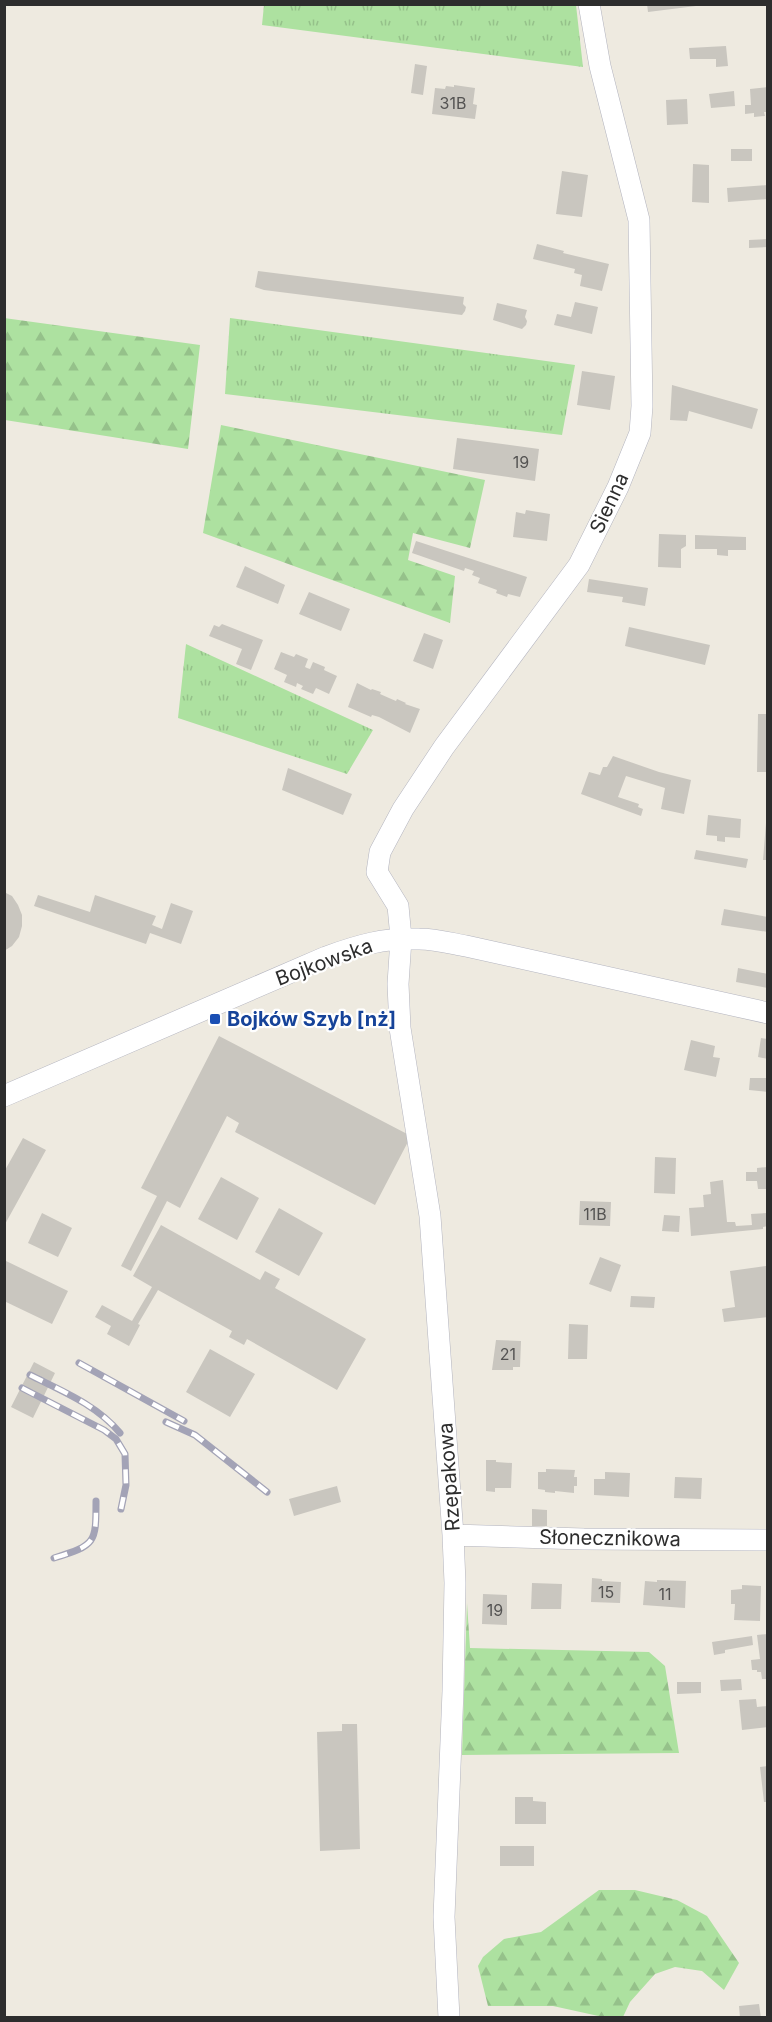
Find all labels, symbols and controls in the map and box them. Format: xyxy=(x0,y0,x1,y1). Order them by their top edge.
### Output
house number: 31B xyxy=(440,93,466,113)
house number: 19 xyxy=(513,452,529,472)
street label: Sienna xyxy=(585,469,633,537)
street label: Bojkowska xyxy=(272,933,376,991)
place label: Bojków Szyb [nż] xyxy=(227,1007,396,1031)
marker: Bojków Szyb [nż] xyxy=(208,1012,222,1026)
house number: 11B xyxy=(583,1204,607,1224)
house number: 21 xyxy=(500,1344,516,1364)
street label: Rzepakowa xyxy=(433,1422,465,1532)
street label: Słonecznikowa xyxy=(539,1525,681,1551)
house number: 15 xyxy=(598,1582,614,1602)
house number: 11 xyxy=(658,1584,672,1604)
house number: 19 xyxy=(487,1600,503,1620)

